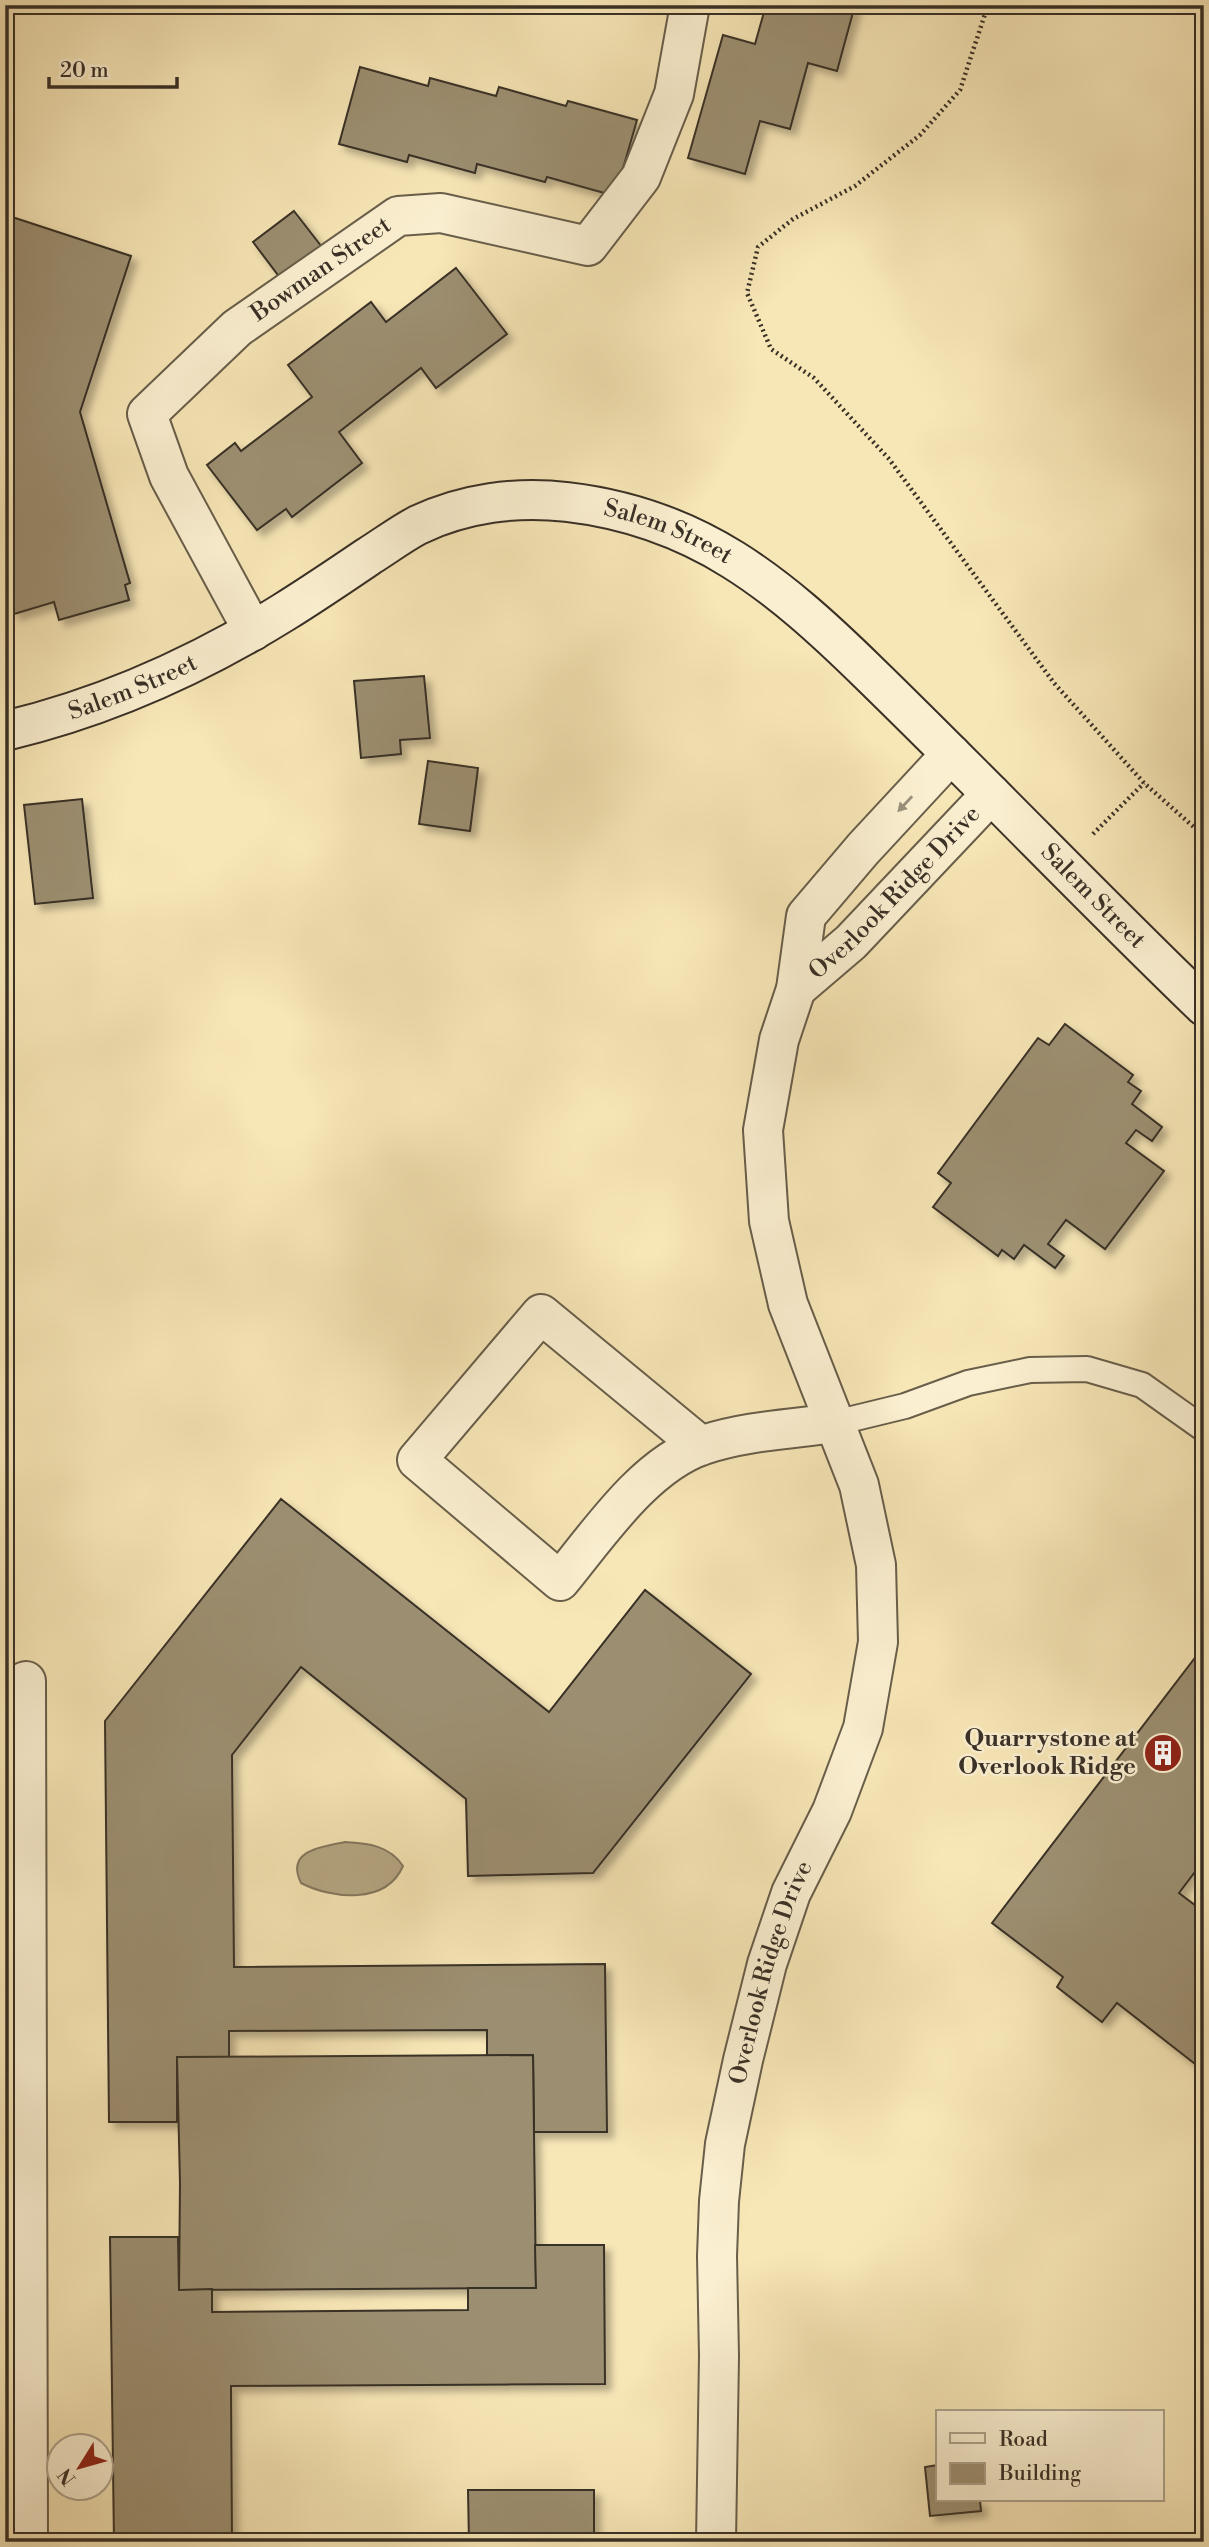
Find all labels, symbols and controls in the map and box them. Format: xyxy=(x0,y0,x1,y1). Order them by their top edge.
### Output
scale bar xyxy=(49,46,177,90)
text: 20 m xyxy=(60,58,109,84)
street label: Bowman Street xyxy=(244,210,397,329)
street label: Salem Street xyxy=(601,493,738,571)
street label: Salem Street xyxy=(65,648,203,727)
one-way arrow xyxy=(897,795,913,812)
street label: Overlook Ridge Drive xyxy=(803,800,987,986)
street label: Salem Street xyxy=(1034,838,1152,956)
place label: Quarrystone at Overlook Ridge xyxy=(958,1724,1136,1782)
building icon: Quarrystone at Overlook Ridge xyxy=(1142,1732,1184,1774)
street label: Overlook Ridge Drive xyxy=(723,1856,820,2087)
legend xyxy=(936,2410,1164,2502)
text: Road xyxy=(999,2427,1048,2453)
north arrow xyxy=(46,2432,116,2502)
text: Building xyxy=(998,2461,1081,2487)
text: N xyxy=(53,2463,81,2490)

